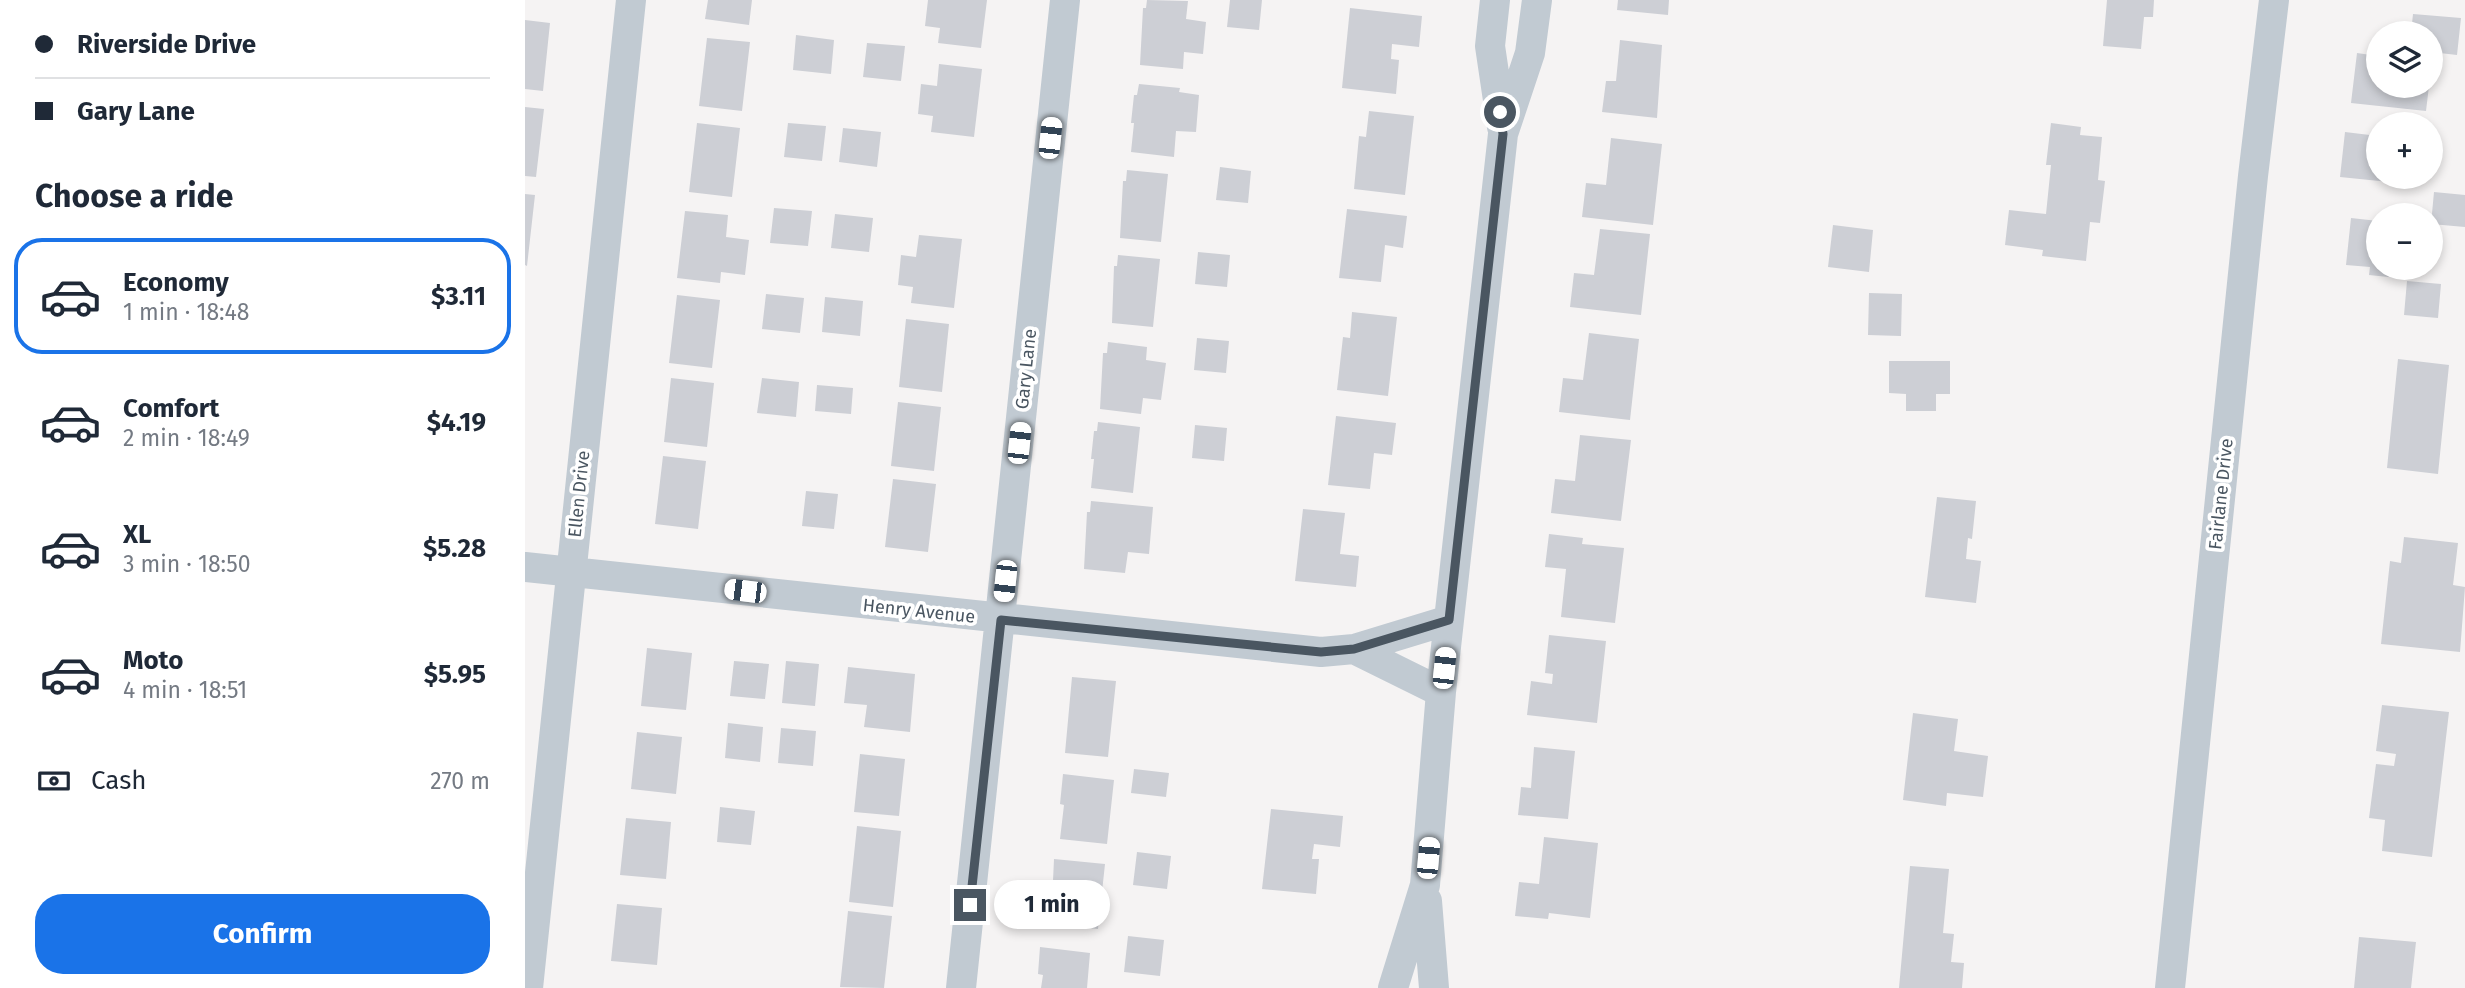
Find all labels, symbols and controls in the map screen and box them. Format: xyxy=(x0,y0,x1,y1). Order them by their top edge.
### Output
map controls xyxy=(2366,21,2443,280)
button: layers xyxy=(2366,21,2443,98)
text: Riverside Drive xyxy=(77,29,256,60)
text: Gary Lane xyxy=(77,96,195,127)
route start xyxy=(1484,96,1516,128)
button: + xyxy=(2366,112,2443,189)
car xyxy=(1038,116,1063,160)
text: Choose a ride xyxy=(35,177,233,215)
button: − xyxy=(2366,203,2443,280)
icon: car xyxy=(39,265,102,328)
text: Economy xyxy=(123,267,229,298)
text: $3.11 xyxy=(431,281,486,312)
text: 1 min · 18:48 xyxy=(123,298,249,326)
street label: Gary Lane xyxy=(1011,328,1041,410)
icon: car xyxy=(39,391,102,454)
text: Comfort xyxy=(123,393,219,424)
text: $4.19 xyxy=(427,407,486,438)
car xyxy=(1007,421,1032,465)
text: 2 min · 18:49 xyxy=(123,424,250,452)
street label: Fairlane Drive xyxy=(2204,437,2238,551)
street label: Ellen Drive xyxy=(563,449,595,539)
icon: car xyxy=(39,517,102,580)
text: XL xyxy=(123,519,151,550)
text: $5.28 xyxy=(423,533,486,564)
text: 3 min · 18:50 xyxy=(123,550,251,578)
car xyxy=(993,559,1018,603)
car xyxy=(723,578,768,604)
street label: Henry Avenue xyxy=(862,594,976,628)
icon: car xyxy=(39,643,102,706)
text: Moto xyxy=(123,645,183,676)
car xyxy=(1432,646,1457,690)
text: $5.95 xyxy=(424,659,486,690)
text: 4 min · 18:51 xyxy=(123,676,247,704)
icon: cash xyxy=(35,762,73,800)
text: Cash xyxy=(91,765,147,796)
text: 270 m xyxy=(430,767,490,795)
car xyxy=(1416,836,1441,880)
callout: 1 min xyxy=(995,880,1110,930)
route end xyxy=(954,889,986,921)
text: 1 min xyxy=(1024,890,1080,918)
button: Confirm xyxy=(35,894,490,974)

